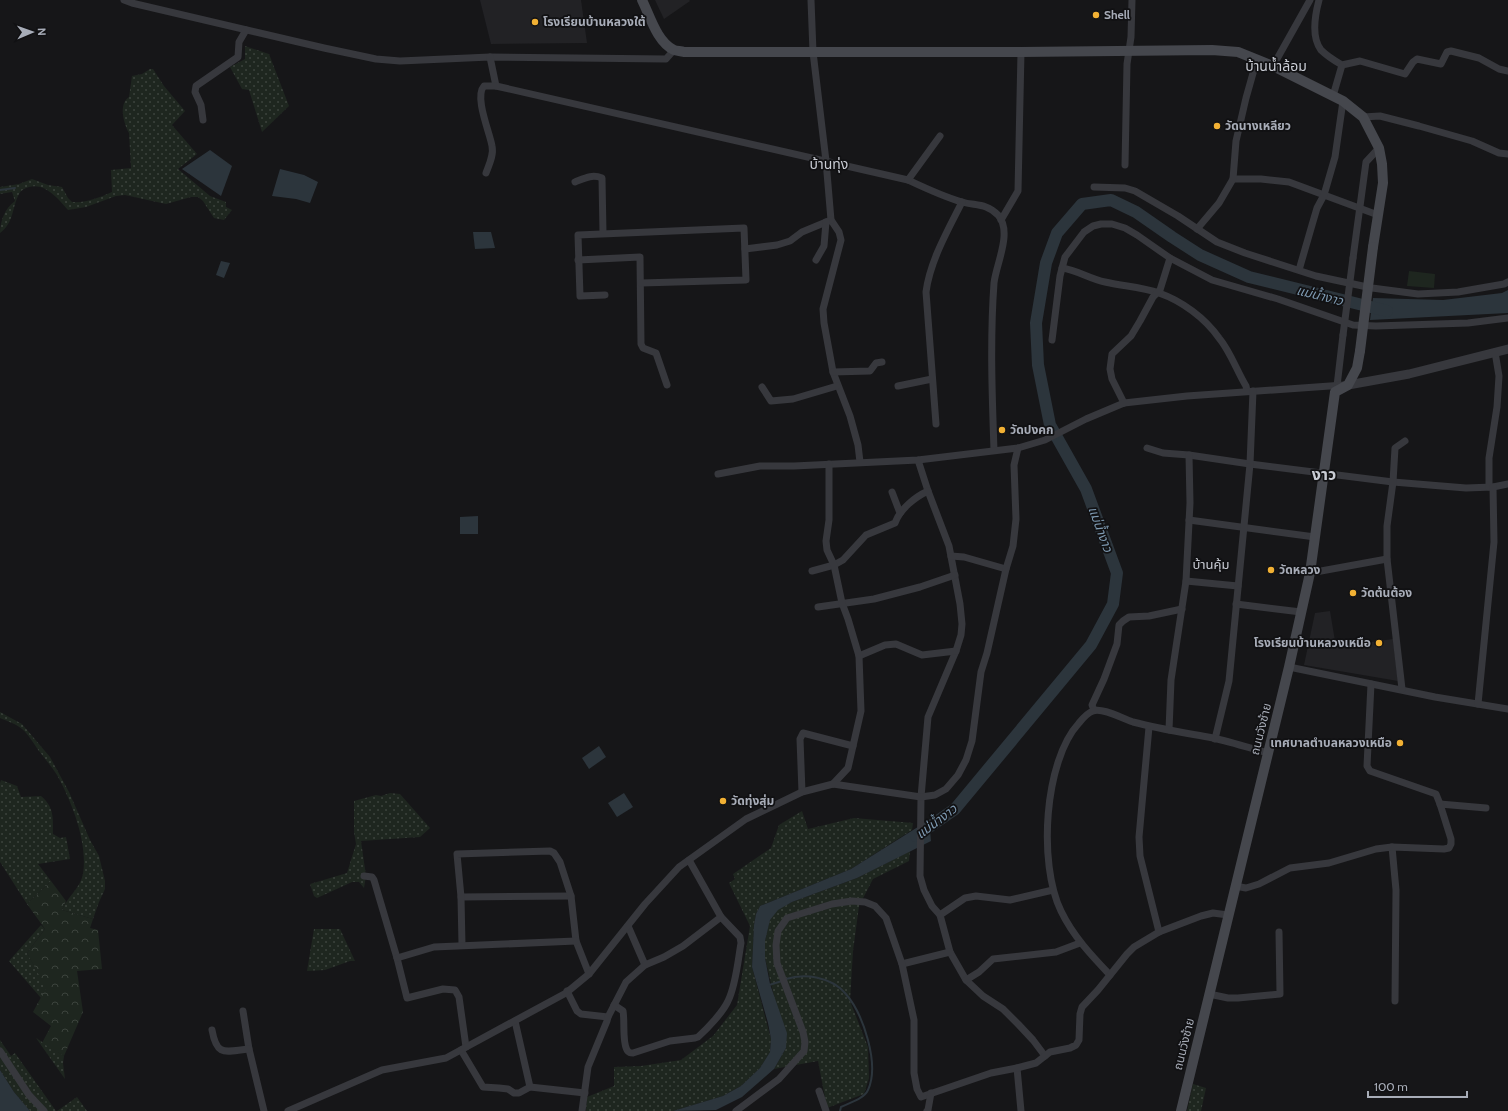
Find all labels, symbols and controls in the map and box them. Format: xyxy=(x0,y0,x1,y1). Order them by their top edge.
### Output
place label: Shell xyxy=(1104,7,1130,22)
marker: Shell xyxy=(1091,10,1101,20)
north arrow xyxy=(12,12,52,52)
place label: โรงเรียนบ้านหลวงใต้ xyxy=(543,14,646,29)
marker: โรงเรียนบ้านหลวงใต้ xyxy=(530,17,540,27)
text: N xyxy=(35,28,49,36)
district label: บ้านน้ำล้อม xyxy=(1245,56,1307,75)
place label: วัดนางเหลียว xyxy=(1225,118,1291,133)
marker: วัดนางเหลียว xyxy=(1212,121,1222,131)
district label: บ้านทุ่ง xyxy=(810,155,848,173)
water label: แม่น้ำงาว xyxy=(1295,281,1346,309)
place label: วัดปงคก xyxy=(1010,422,1054,437)
marker: วัดปงคก xyxy=(997,425,1007,435)
district label: งาว xyxy=(1312,465,1336,484)
water label: แม่น้ำงาว xyxy=(1085,504,1118,555)
district label: บ้านคุ้ม xyxy=(1192,556,1230,572)
place label: วัดหลวง xyxy=(1279,562,1321,577)
marker: วัดหลวง xyxy=(1266,565,1276,575)
place label: วัดต้นต้อง xyxy=(1361,585,1412,600)
marker: วัดต้นต้อง xyxy=(1348,588,1358,598)
place label: โรงเรียนบ้านหลวงเหนือ xyxy=(1254,635,1371,650)
marker: โรงเรียนบ้านหลวงเหนือ xyxy=(1374,638,1384,648)
street label: ถนนวังซ้าย xyxy=(1247,701,1274,756)
place label: เทศบาลตำบลหลวงเหนือ xyxy=(1270,735,1392,750)
marker: เทศบาลตำบลหลวงเหนือ xyxy=(1395,738,1405,748)
place label: วัดทุ่งสุ่ม xyxy=(731,793,774,808)
marker: วัดทุ่งสุ่ม xyxy=(718,796,728,806)
water label: แม่น้ำงาว xyxy=(912,799,960,842)
street label: ถนนวังซ้าย xyxy=(1170,1016,1197,1071)
scale bar xyxy=(1368,1073,1467,1099)
text: 100 m xyxy=(1374,1079,1408,1094)

